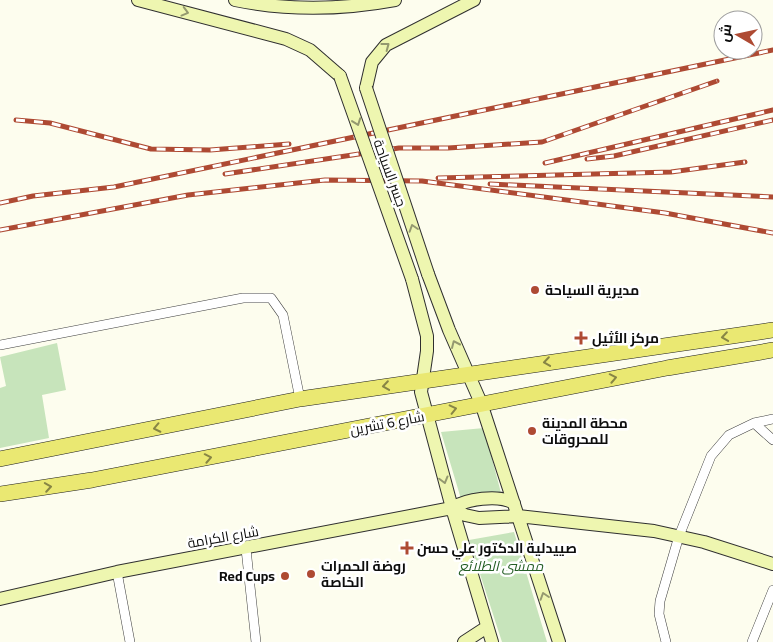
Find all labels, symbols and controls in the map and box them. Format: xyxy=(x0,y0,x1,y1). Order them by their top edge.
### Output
one-way arrow xyxy=(180,7,189,17)
north arrow xyxy=(713,10,763,60)
text: ش xyxy=(711,22,739,44)
one-way arrow xyxy=(380,44,389,52)
one-way arrow xyxy=(351,117,361,126)
street label: جسر السياحة xyxy=(366,135,414,211)
one-way arrow xyxy=(408,224,418,232)
place label: مديرية السياحة xyxy=(545,277,639,303)
marker: مديرية السياحة xyxy=(529,284,541,296)
place label: مركز الأثيل xyxy=(592,325,659,351)
marker: مركز الأثيل xyxy=(574,331,588,345)
one-way arrow xyxy=(720,331,728,342)
one-way arrow xyxy=(450,340,461,349)
one-way arrow xyxy=(542,357,551,367)
one-way arrow xyxy=(608,373,617,383)
one-way arrow xyxy=(381,380,389,391)
street label: شارع 6 تشرين xyxy=(347,403,427,443)
one-way arrow xyxy=(449,404,458,415)
place label: محطة المدينة للمحروقات xyxy=(542,410,628,452)
one-way arrow xyxy=(153,422,162,433)
marker: محطة المدينة للمحروقات xyxy=(526,425,538,437)
one-way arrow xyxy=(204,453,212,463)
one-way arrow xyxy=(438,475,449,484)
one-way arrow xyxy=(44,482,53,492)
street label: شارع الكرامة xyxy=(185,518,261,556)
place label: صييدلية الدكتور علي حسن xyxy=(417,535,577,561)
marker: صييدلية الدكتور علي حسن xyxy=(401,542,413,554)
place label: روضة الحمرات الخاصة xyxy=(321,553,406,595)
park label: ممشى الطلائع xyxy=(458,553,544,579)
place label: Red Cups xyxy=(219,563,275,589)
marker: روضة الحمرات الخاصة xyxy=(305,568,317,580)
marker: Red Cups xyxy=(279,570,291,582)
one-way arrow xyxy=(539,592,549,600)

